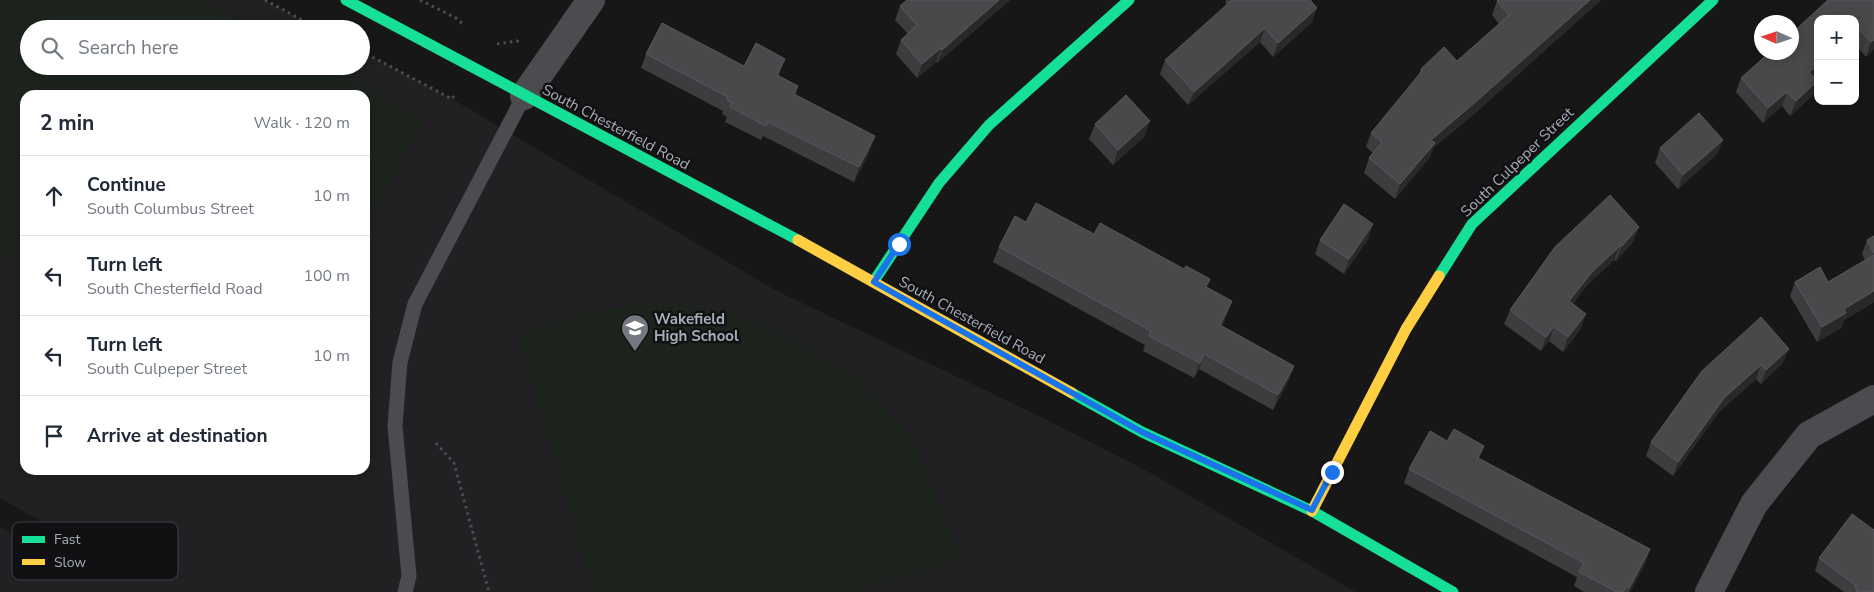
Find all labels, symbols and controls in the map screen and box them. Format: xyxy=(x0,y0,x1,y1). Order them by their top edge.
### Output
north arrow xyxy=(1754,15,1799,60)
map controls xyxy=(1814,15,1859,105)
button: + xyxy=(1814,15,1859,60)
search box xyxy=(20,20,370,75)
icon: search xyxy=(38,34,66,62)
text: Search here xyxy=(78,35,179,61)
button: − xyxy=(1814,60,1859,105)
street label: South Chesterfield Road xyxy=(539,80,693,174)
street label: South Culpeper Street xyxy=(1456,102,1578,221)
text: 2 min xyxy=(40,109,94,137)
text: Walk · 120 m xyxy=(254,112,350,134)
text: Continue xyxy=(87,172,166,198)
icon: ahead xyxy=(40,182,68,210)
text: 10 m xyxy=(313,185,350,207)
text: South Columbus Street xyxy=(87,198,254,220)
route start xyxy=(888,233,911,256)
text: Turn left xyxy=(87,252,162,278)
icon: left xyxy=(40,262,68,290)
text: 100 m xyxy=(303,265,350,287)
street label: South Chesterfield Road xyxy=(895,271,1049,369)
text: South Chesterfield Road xyxy=(87,278,262,300)
place label: Wakefield High School xyxy=(654,309,739,346)
school or university icon: Wakefield High School xyxy=(620,313,650,352)
text: Turn left xyxy=(87,332,162,358)
icon: left xyxy=(40,342,68,370)
text: 10 m xyxy=(313,345,350,367)
text: South Culpeper Street xyxy=(87,358,247,380)
icon: arrive xyxy=(40,422,68,450)
text: Arrive at destination xyxy=(87,423,268,449)
route end xyxy=(1321,461,1344,484)
legend xyxy=(12,522,178,580)
text: Fast xyxy=(54,530,80,549)
text: Slow xyxy=(54,553,86,572)

